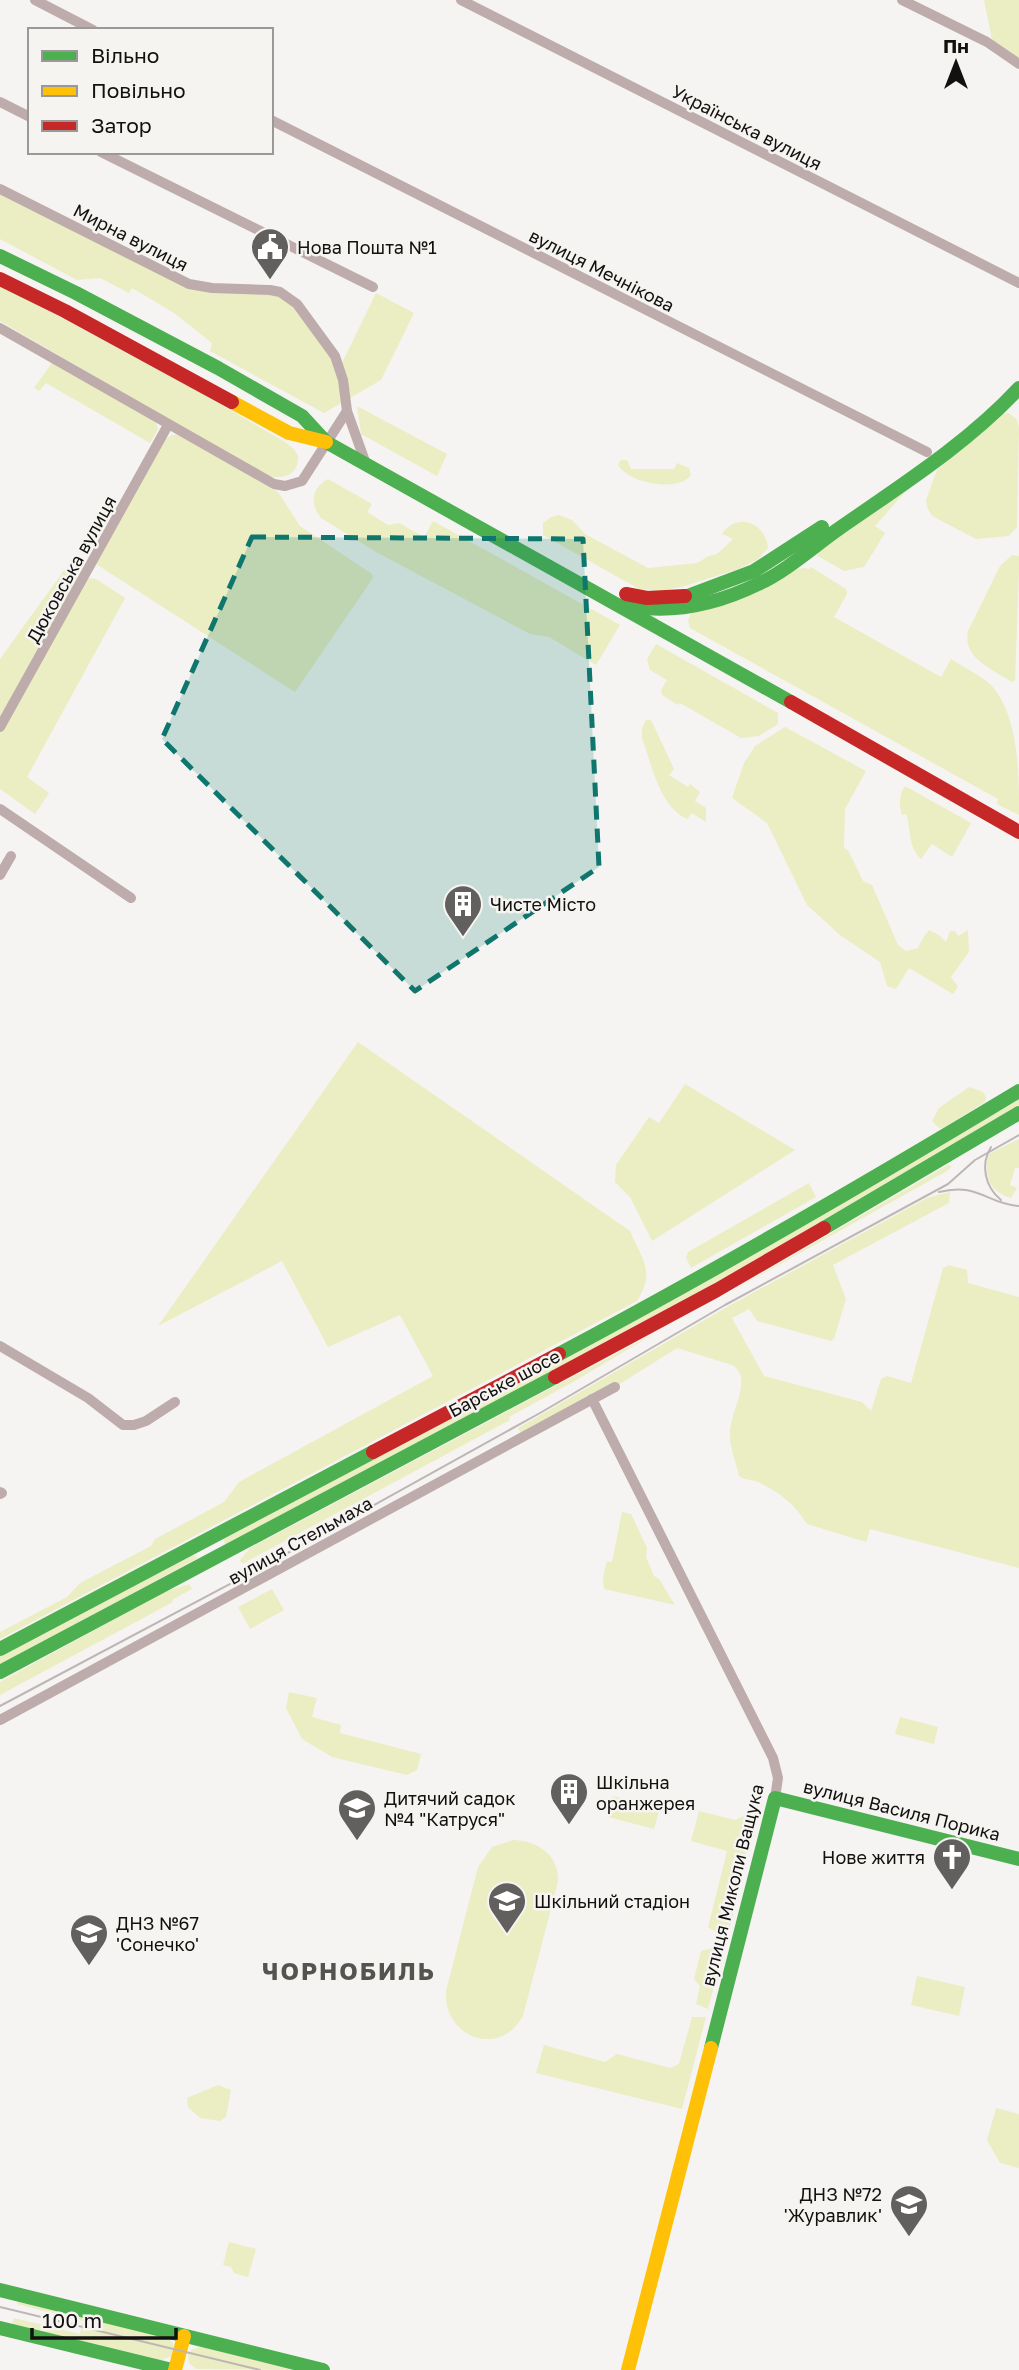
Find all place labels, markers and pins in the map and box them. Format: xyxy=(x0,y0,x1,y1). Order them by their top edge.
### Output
public building icon: Нова Пошта №1 xyxy=(249,226,291,281)
place label: Нова Пошта №1 xyxy=(297,236,437,258)
building icon: Чисте Місто xyxy=(442,883,484,938)
place label: Чисте Місто xyxy=(490,893,596,915)
building icon: Шкільна оранжерея xyxy=(548,1771,590,1826)
place label: Шкільна оранжерея xyxy=(596,1771,695,1814)
school or university icon: Дитячий садок №4 "Катруся" xyxy=(336,1787,378,1842)
place label: Дитячий садок №4 "Катруся" xyxy=(384,1787,516,1830)
church icon: Нове життя xyxy=(931,1836,973,1891)
place label: Нове життя xyxy=(822,1846,925,1868)
school or university icon: Шкільний стадіон xyxy=(486,1880,528,1935)
place label: Шкільний стадіон xyxy=(534,1890,690,1912)
school or university icon: ДНЗ №67 'Сонечко' xyxy=(68,1912,110,1967)
place label: ДНЗ №67 'Сонечко' xyxy=(116,1912,199,1955)
place label: ДНЗ №72 'Журавлик' xyxy=(784,2183,882,2226)
school or university icon: ДНЗ №72 'Журавлик' xyxy=(888,2183,930,2238)

